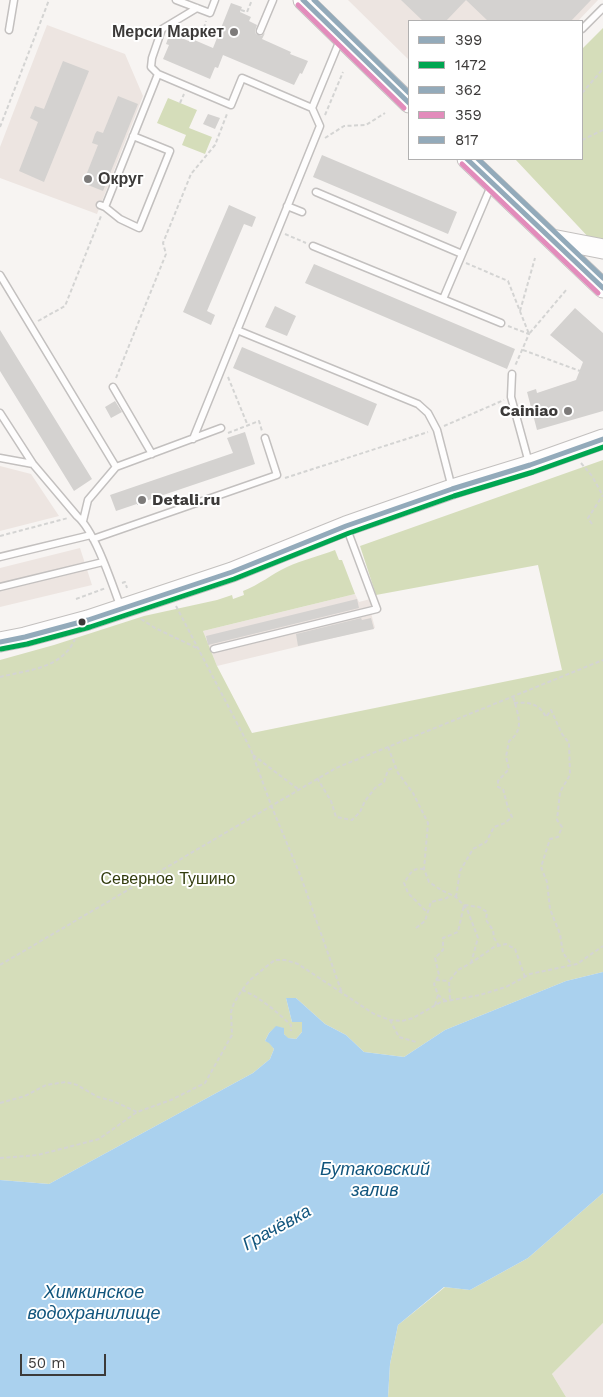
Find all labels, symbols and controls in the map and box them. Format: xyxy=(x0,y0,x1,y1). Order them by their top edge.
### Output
legend xyxy=(408,20,583,160)
place label: Мерси Маркет xyxy=(112,22,224,42)
marker: Мерси Маркет xyxy=(228,26,240,38)
text: 399 xyxy=(455,31,482,49)
text: 1472 xyxy=(455,56,486,74)
text: 362 xyxy=(455,81,482,99)
text: 359 xyxy=(455,106,482,124)
text: 817 xyxy=(455,131,479,149)
place label: Округ xyxy=(98,169,144,189)
marker: Округ xyxy=(82,173,94,185)
place label: Cainiao xyxy=(500,401,558,421)
marker: Cainiao xyxy=(562,405,574,417)
place label: Detali.ru xyxy=(152,490,220,510)
marker: Detali.ru xyxy=(136,494,148,506)
unlabelled marker xyxy=(77,617,87,627)
park label: Северное Тушино xyxy=(100,869,236,889)
water label: Бутаковский залив xyxy=(320,1159,430,1202)
water label: Грачёвка xyxy=(239,1200,315,1256)
water label: Химкинское водохранилище xyxy=(27,1282,161,1325)
scale bar xyxy=(22,1344,109,1376)
text: 50 m xyxy=(28,1354,65,1372)

